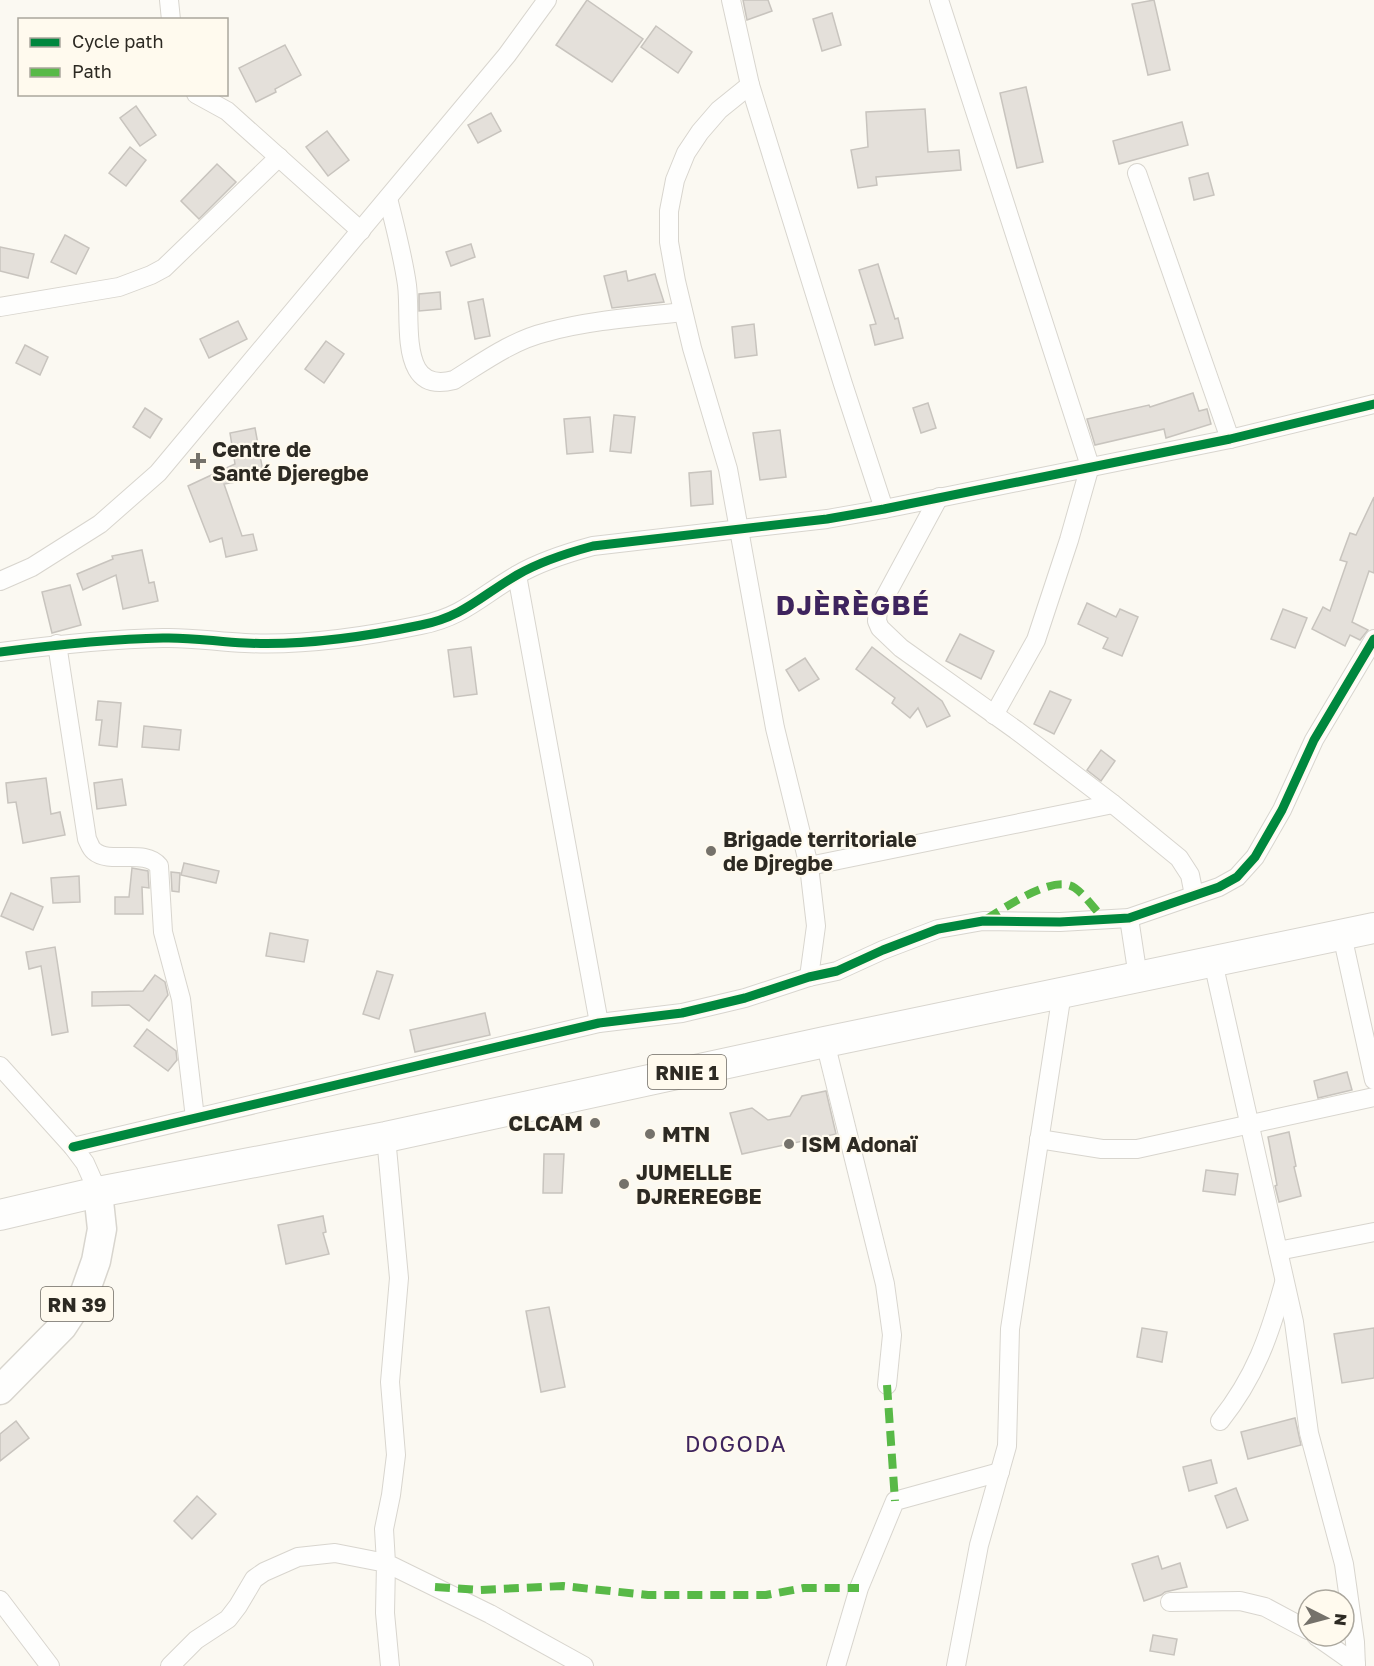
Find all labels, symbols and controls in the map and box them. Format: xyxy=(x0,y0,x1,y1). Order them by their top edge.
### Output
legend xyxy=(18,18,228,96)
text: Cycle path xyxy=(72,30,164,52)
text: Path xyxy=(72,60,112,82)
place label: Centre de Santé Djeregbe xyxy=(212,436,369,486)
marker: Centre de Santé Djeregbe xyxy=(189,452,207,470)
district label: DJÈRÈGBÉ xyxy=(776,589,930,621)
place label: Brigade territoriale de Djregbe xyxy=(723,826,917,876)
marker: Brigade territoriale de Djregbe xyxy=(704,844,718,858)
road number: RNIE 1 xyxy=(648,1055,726,1089)
place label: CLCAM xyxy=(508,1110,583,1136)
marker: CLCAM xyxy=(588,1116,602,1130)
place label: MTN xyxy=(662,1121,710,1147)
marker: MTN xyxy=(643,1127,657,1141)
place label: ISM Adonaï xyxy=(801,1131,918,1157)
marker: ISM Adonaï xyxy=(782,1137,796,1151)
place label: JUMELLE DJREREGBE xyxy=(636,1159,762,1209)
marker: JUMELLE DJREREGBE xyxy=(617,1177,631,1191)
road number: RN 39 xyxy=(41,1287,113,1321)
district label: DOGODA xyxy=(685,1430,787,1457)
north arrow xyxy=(1296,1588,1356,1648)
text: N xyxy=(1330,1612,1351,1627)

